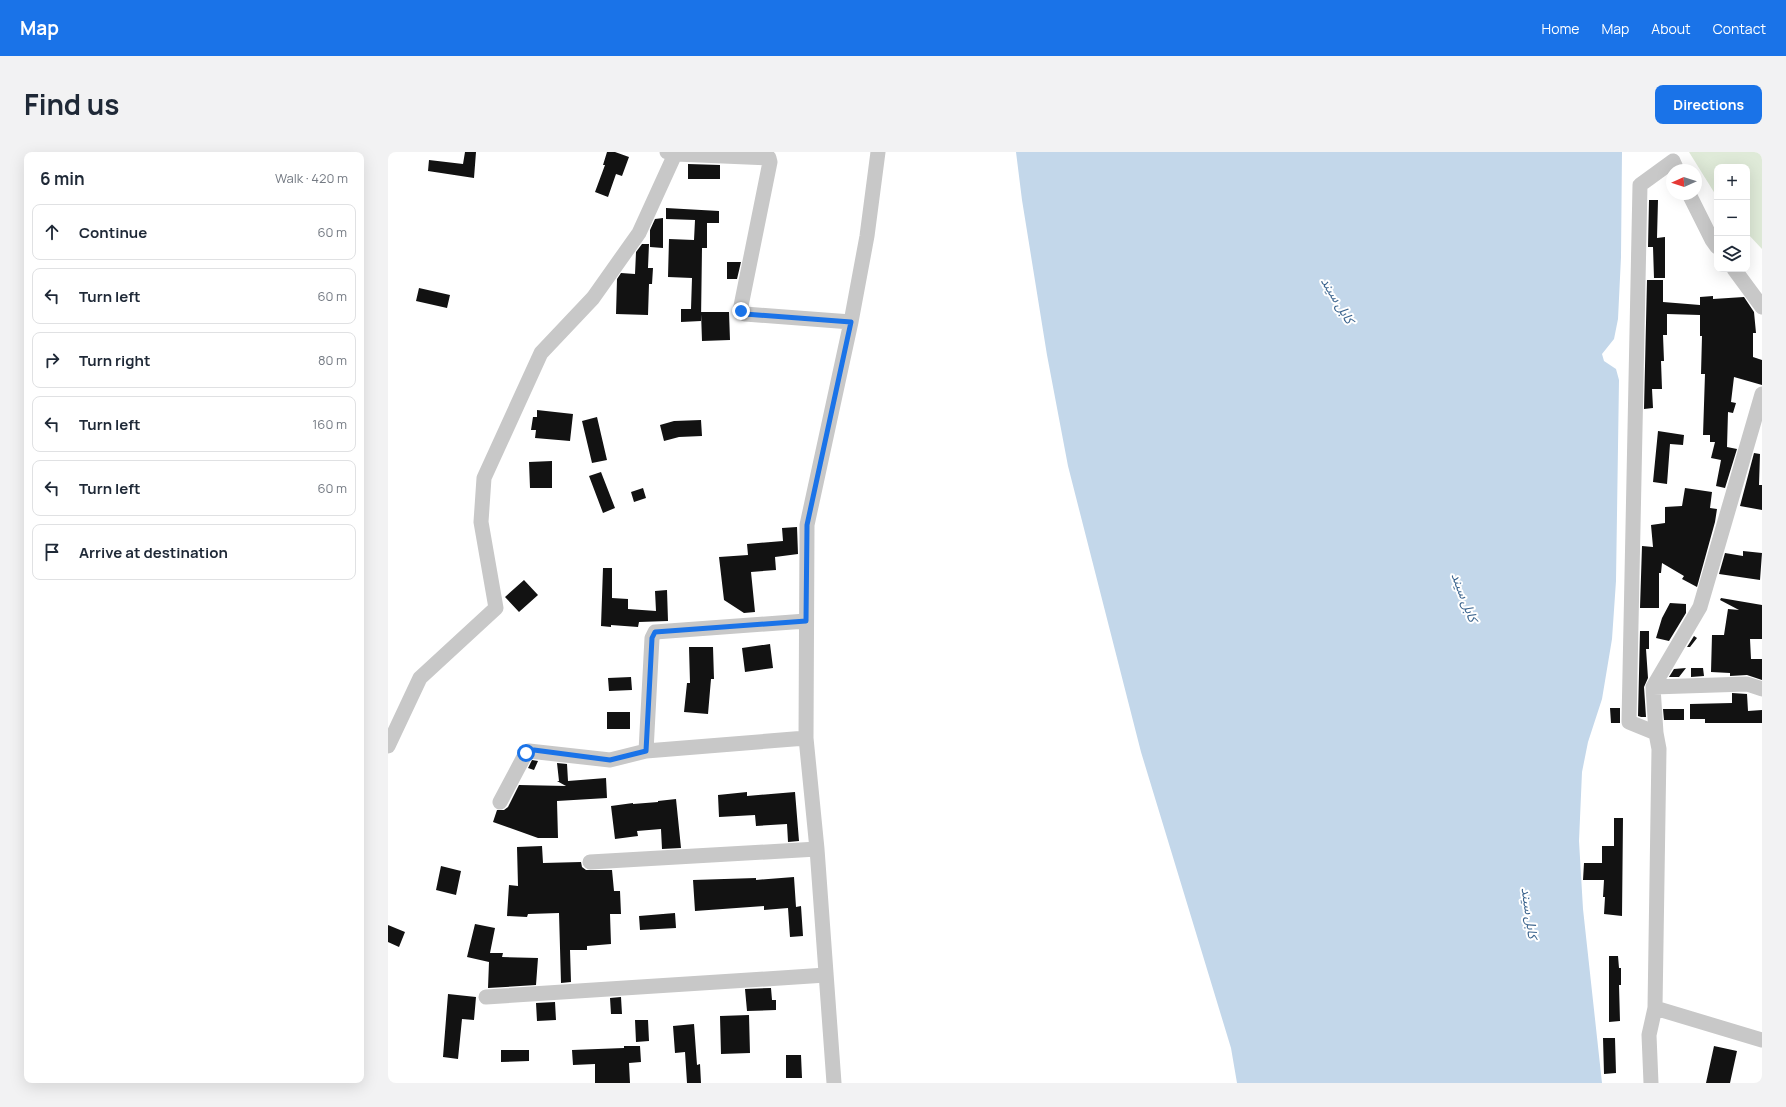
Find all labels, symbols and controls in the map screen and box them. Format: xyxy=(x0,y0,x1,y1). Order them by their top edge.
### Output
text: Map xyxy=(20,15,59,41)
text: Home xyxy=(1542,19,1579,38)
text: Map xyxy=(1601,19,1629,38)
text: About xyxy=(1651,19,1691,38)
text: Contact xyxy=(1713,19,1766,38)
text: Find us xyxy=(24,85,119,123)
button: Directions xyxy=(1655,85,1762,124)
north arrow xyxy=(1666,164,1702,200)
map controls xyxy=(1714,164,1750,272)
button: + xyxy=(1714,164,1750,200)
text: 6 min xyxy=(40,167,85,190)
text: Walk · 420 m xyxy=(275,169,348,187)
button: − xyxy=(1714,200,1750,236)
icon: ahead xyxy=(41,221,63,243)
text: Continue xyxy=(79,222,147,243)
text: 60 m xyxy=(317,223,347,241)
button: layers xyxy=(1714,236,1750,272)
water label: کابل سيند xyxy=(1317,273,1360,329)
icon: left xyxy=(41,285,63,307)
text: Turn left xyxy=(79,286,141,307)
text: 60 m xyxy=(317,287,347,305)
route end xyxy=(732,302,750,320)
icon: right xyxy=(41,349,63,371)
text: Turn right xyxy=(79,350,150,371)
text: 80 m xyxy=(318,351,347,369)
icon: left xyxy=(41,413,63,435)
text: Turn left xyxy=(79,414,141,435)
text: 160 m xyxy=(312,415,347,433)
icon: left xyxy=(41,477,63,499)
text: Turn left xyxy=(79,478,141,499)
text: 60 m xyxy=(317,479,347,497)
icon: arrive xyxy=(41,541,63,563)
text: Arrive at destination xyxy=(79,542,228,563)
water label: کابل سيند xyxy=(1447,570,1484,627)
route start xyxy=(517,744,535,762)
water label: کابل سيند xyxy=(1518,886,1543,942)

